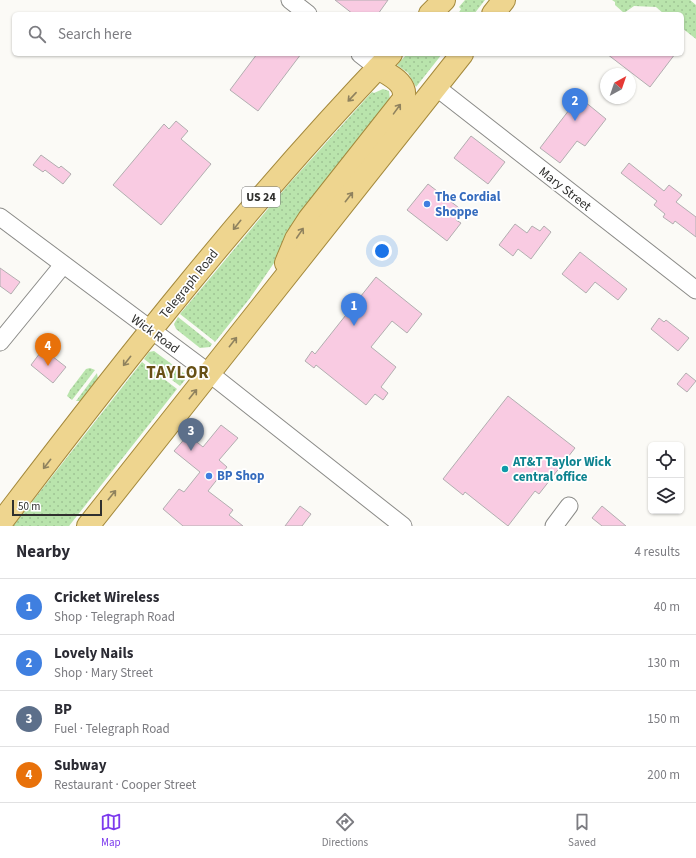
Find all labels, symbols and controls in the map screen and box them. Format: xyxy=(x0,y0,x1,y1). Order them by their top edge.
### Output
search box xyxy=(12,12,684,56)
icon: search xyxy=(26,23,48,45)
text: Search here xyxy=(58,24,132,45)
north arrow xyxy=(600,68,636,104)
pin: 2 xyxy=(562,88,588,121)
one-way arrow xyxy=(347,92,356,102)
one-way arrow xyxy=(393,103,401,114)
street label: Mary Street xyxy=(535,163,595,216)
road number: US 24 xyxy=(242,187,280,207)
place label: The Cordial Shoppe xyxy=(435,188,501,221)
one-way arrow xyxy=(344,191,353,202)
marker: The Cordial Shoppe xyxy=(422,199,432,209)
one-way arrow xyxy=(233,220,242,230)
one-way arrow xyxy=(296,228,304,239)
your location xyxy=(372,241,392,261)
street label: Telegraph Road xyxy=(155,246,223,322)
pin: 1 xyxy=(341,293,367,326)
street label: Wick Road xyxy=(127,310,183,358)
pin: 4 xyxy=(35,333,61,366)
one-way arrow xyxy=(229,337,238,348)
one-way arrow xyxy=(123,356,131,367)
district label: TAYLOR xyxy=(146,361,210,385)
one-way arrow xyxy=(188,388,197,399)
pin: 3 xyxy=(178,418,204,451)
map controls xyxy=(648,442,684,514)
button: locate xyxy=(648,442,684,478)
place label: AT&T Taylor Wick central office xyxy=(512,453,612,486)
one-way arrow xyxy=(42,458,51,469)
marker: AT&T Taylor Wick central office xyxy=(500,464,510,474)
place label: BP Shop xyxy=(217,467,265,485)
marker: BP Shop xyxy=(204,471,214,481)
button: layers xyxy=(648,478,684,514)
one-way arrow xyxy=(107,490,116,501)
scale bar xyxy=(12,498,102,517)
text: 50 m xyxy=(18,499,40,514)
text: Nearby xyxy=(16,540,70,564)
text: 4 results xyxy=(635,543,680,561)
text: Cricket Wireless xyxy=(54,587,159,608)
text: 1 xyxy=(26,598,32,616)
text: 40 m xyxy=(654,598,680,616)
text: Shop · Telegraph Road xyxy=(54,608,175,626)
text: Lovely Nails xyxy=(54,643,133,664)
text: 2 xyxy=(26,654,32,672)
text: 130 m xyxy=(647,654,680,672)
text: Shop · Mary Street xyxy=(54,664,153,682)
text: BP xyxy=(54,699,72,720)
text: 3 xyxy=(26,710,32,728)
text: 150 m xyxy=(647,710,680,728)
text: Fuel · Telegraph Road xyxy=(54,720,170,738)
text: Subway xyxy=(54,755,107,776)
text: 4 xyxy=(26,766,32,784)
text: 200 m xyxy=(647,766,680,784)
text: Restaurant · Cooper Street xyxy=(54,776,196,794)
tab: Map xyxy=(100,811,122,850)
tab: Directions xyxy=(322,811,368,850)
tab: Saved xyxy=(568,811,596,850)

